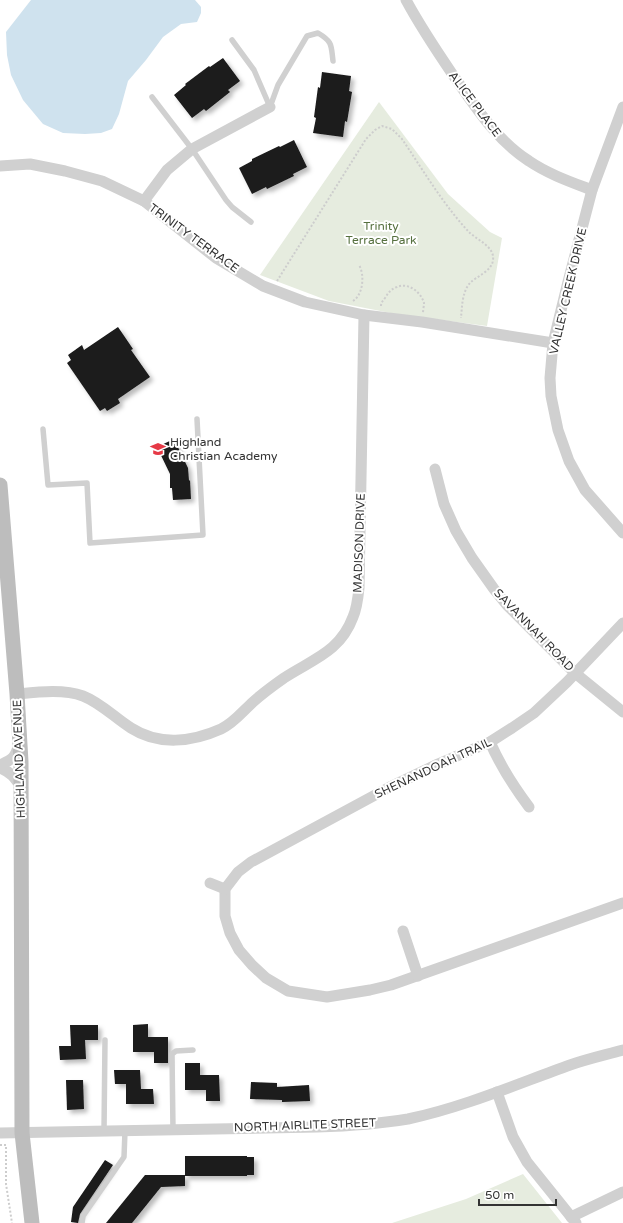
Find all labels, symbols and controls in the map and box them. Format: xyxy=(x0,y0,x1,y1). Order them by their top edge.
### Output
street label: ALICE PLACE xyxy=(446,69,504,140)
street label: TRINITY TERRACE xyxy=(146,201,242,276)
park label: Trinity Terrace Park xyxy=(345,219,417,247)
street label: VALLEY CREEK DRIVE xyxy=(547,226,589,356)
place label: Highland Christian Academy xyxy=(170,435,278,463)
school or university icon: Highland Christian Academy xyxy=(149,440,167,458)
street label: MADISON DRIVE xyxy=(350,493,368,593)
street label: SAVANNAH ROAD xyxy=(491,586,577,674)
street label: HIGHLAND AVENUE xyxy=(10,699,28,819)
street label: SHENANDOAH TRAIL xyxy=(372,735,494,801)
street label: NORTH AIRLITE STREET xyxy=(234,1115,377,1134)
scale bar xyxy=(479,1181,556,1207)
text: 50 m xyxy=(485,1188,514,1202)

